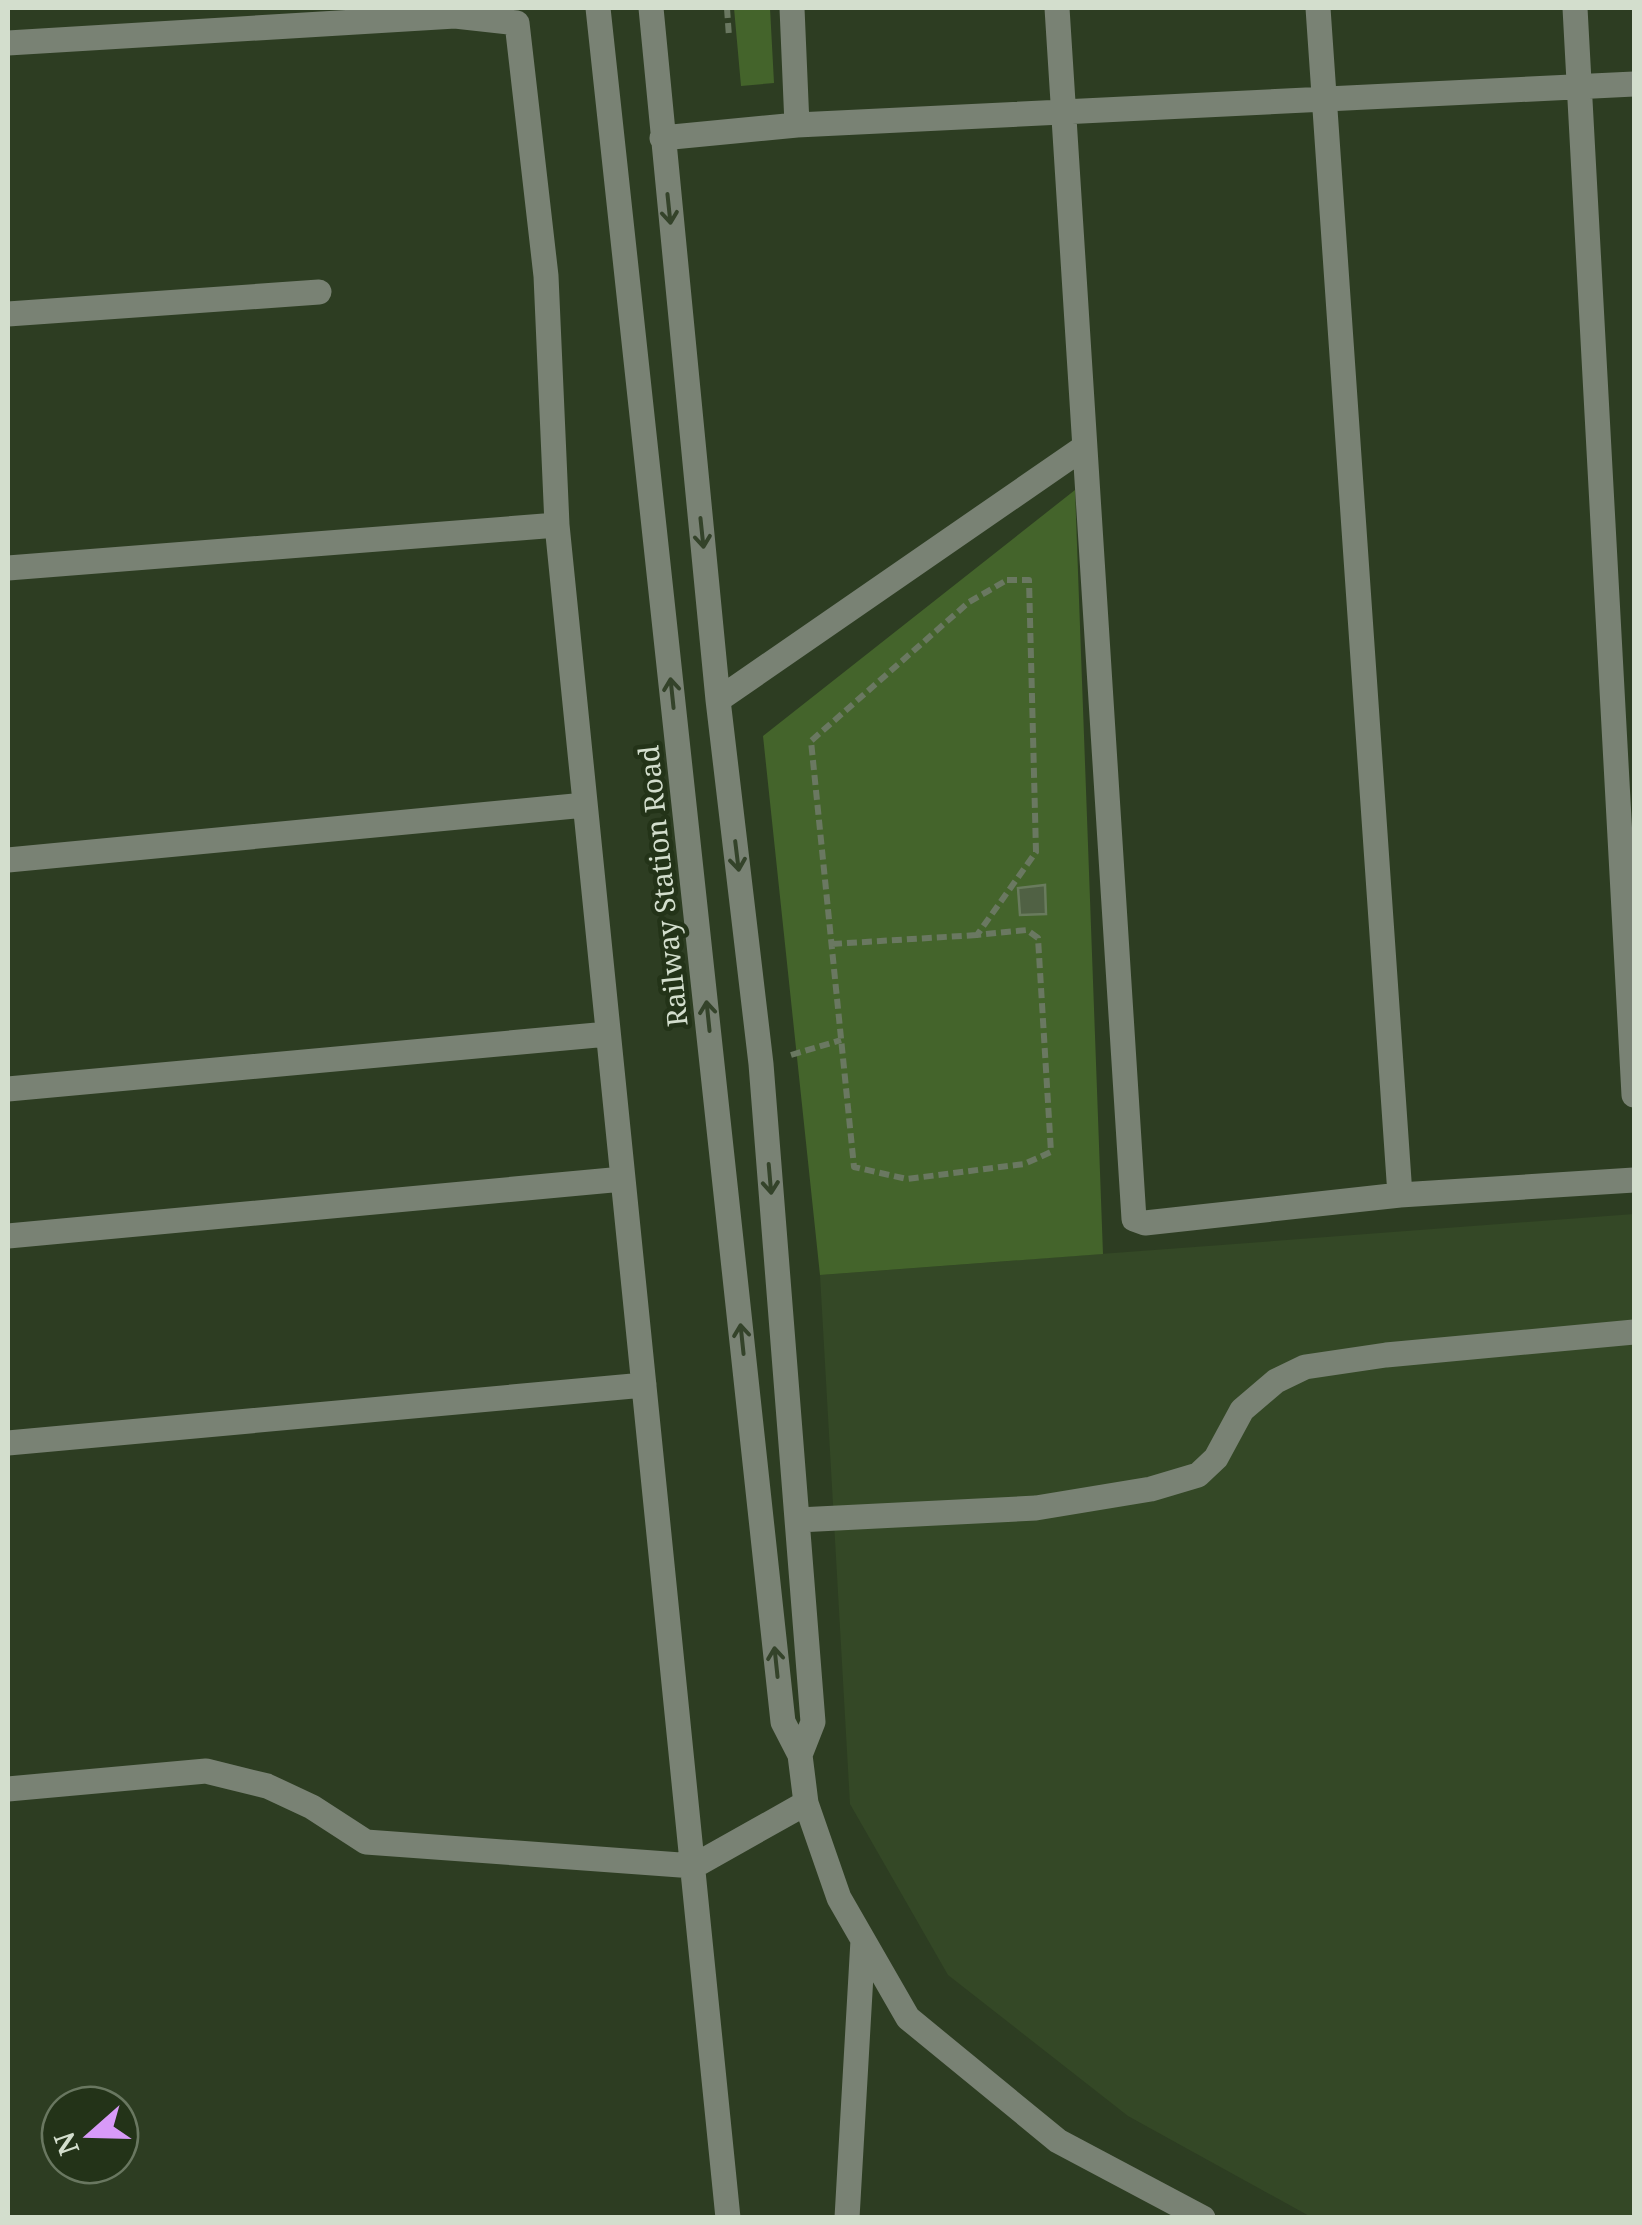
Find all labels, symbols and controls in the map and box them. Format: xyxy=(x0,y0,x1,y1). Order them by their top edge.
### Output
one-way arrow xyxy=(660,193,679,225)
one-way arrow xyxy=(692,516,711,548)
one-way arrow xyxy=(662,677,681,709)
street label: Railway Station Road xyxy=(628,743,696,1029)
one-way arrow xyxy=(728,839,746,871)
one-way arrow xyxy=(698,1000,717,1032)
one-way arrow xyxy=(761,1162,780,1194)
one-way arrow xyxy=(732,1323,751,1355)
one-way arrow xyxy=(766,1646,785,1679)
north arrow xyxy=(40,2085,140,2185)
text: N xyxy=(44,2127,87,2161)

